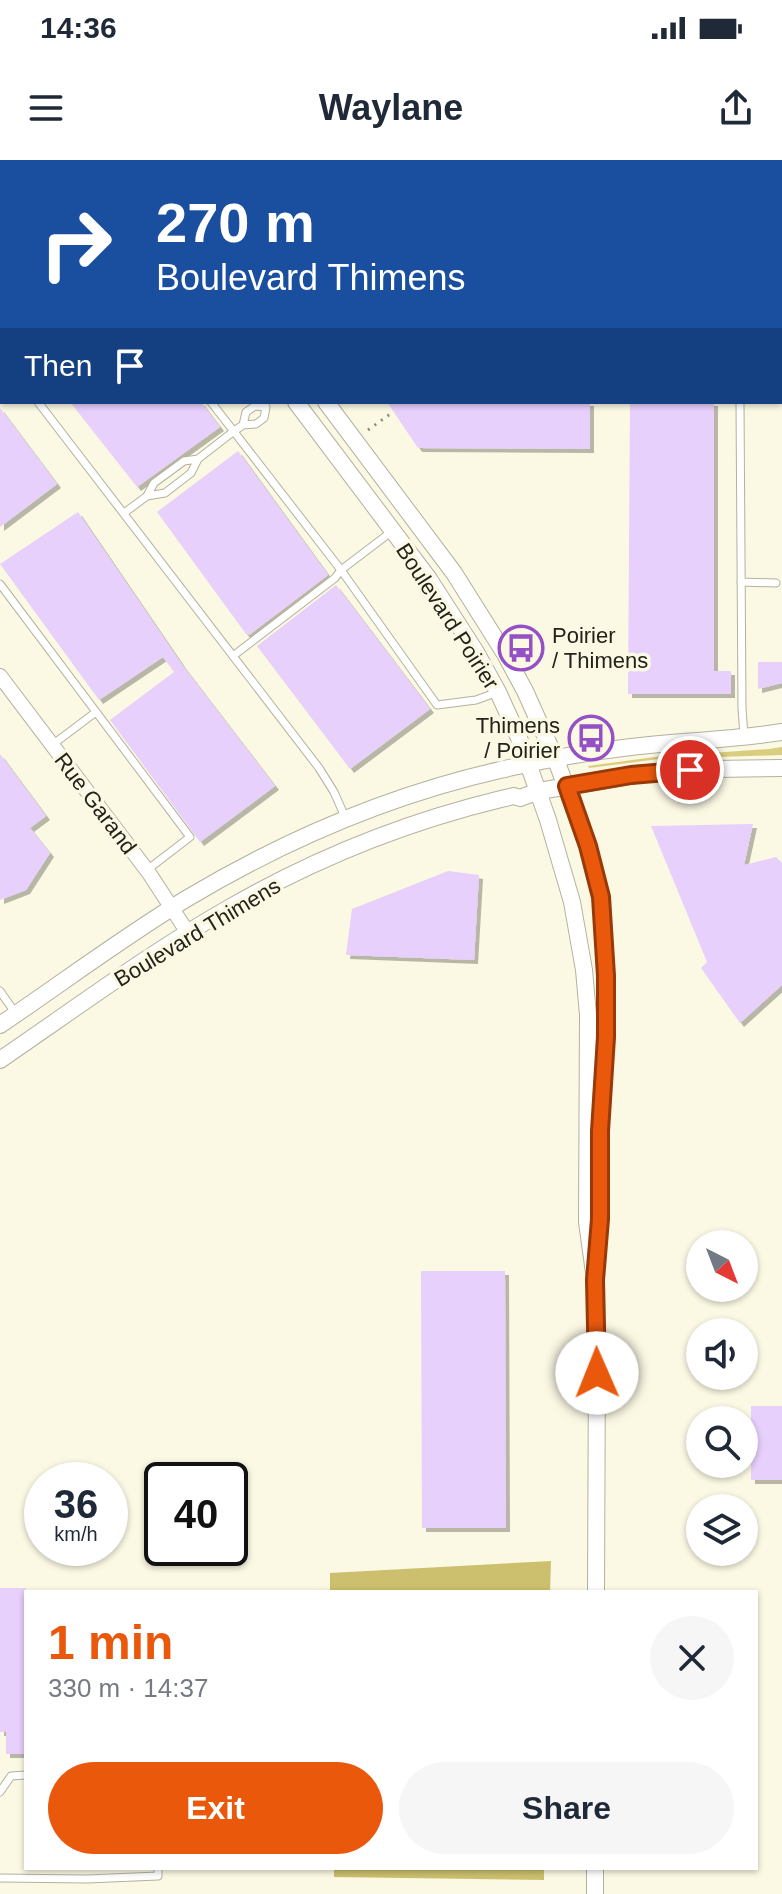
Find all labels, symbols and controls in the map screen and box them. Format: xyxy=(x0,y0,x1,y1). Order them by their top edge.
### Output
text: 14:36 xyxy=(40,11,117,44)
icon: menu xyxy=(24,86,68,130)
icon: share xyxy=(714,86,758,130)
text: Waylane xyxy=(319,87,463,128)
text: 270 m xyxy=(156,191,315,254)
icon: right xyxy=(24,192,128,296)
text: Boulevard Thimens xyxy=(156,257,466,298)
icon: arrive xyxy=(108,344,152,388)
text: Then xyxy=(24,349,92,382)
street label: Boulevard Poirier xyxy=(391,539,504,694)
place label: Poirier / Thimens xyxy=(552,623,648,673)
bus stop icon: Poirier / Thimens xyxy=(497,624,545,672)
place label: Thimens / Poirier xyxy=(476,713,560,763)
bus stop icon: Thimens / Poirier xyxy=(567,714,615,762)
pin xyxy=(656,736,724,804)
street label: Rue Garand xyxy=(50,748,142,859)
icon: arrive xyxy=(668,748,712,792)
street label: Boulevard Thimens xyxy=(110,873,285,992)
north arrow xyxy=(686,1230,758,1302)
map controls xyxy=(686,1230,758,1566)
button: sound xyxy=(686,1318,758,1390)
position arrow xyxy=(555,1331,639,1415)
button: search xyxy=(686,1406,758,1478)
speed limit sign: 40 xyxy=(144,1462,248,1566)
text: 36 xyxy=(54,1482,98,1526)
button: layers xyxy=(686,1494,758,1566)
text: km/h xyxy=(54,1523,98,1545)
text: 1 min xyxy=(48,1616,173,1669)
button: close xyxy=(650,1616,734,1700)
text: 330 m · 14:37 xyxy=(48,1673,208,1703)
button: Exit xyxy=(48,1762,383,1854)
button: Share xyxy=(399,1762,734,1854)

